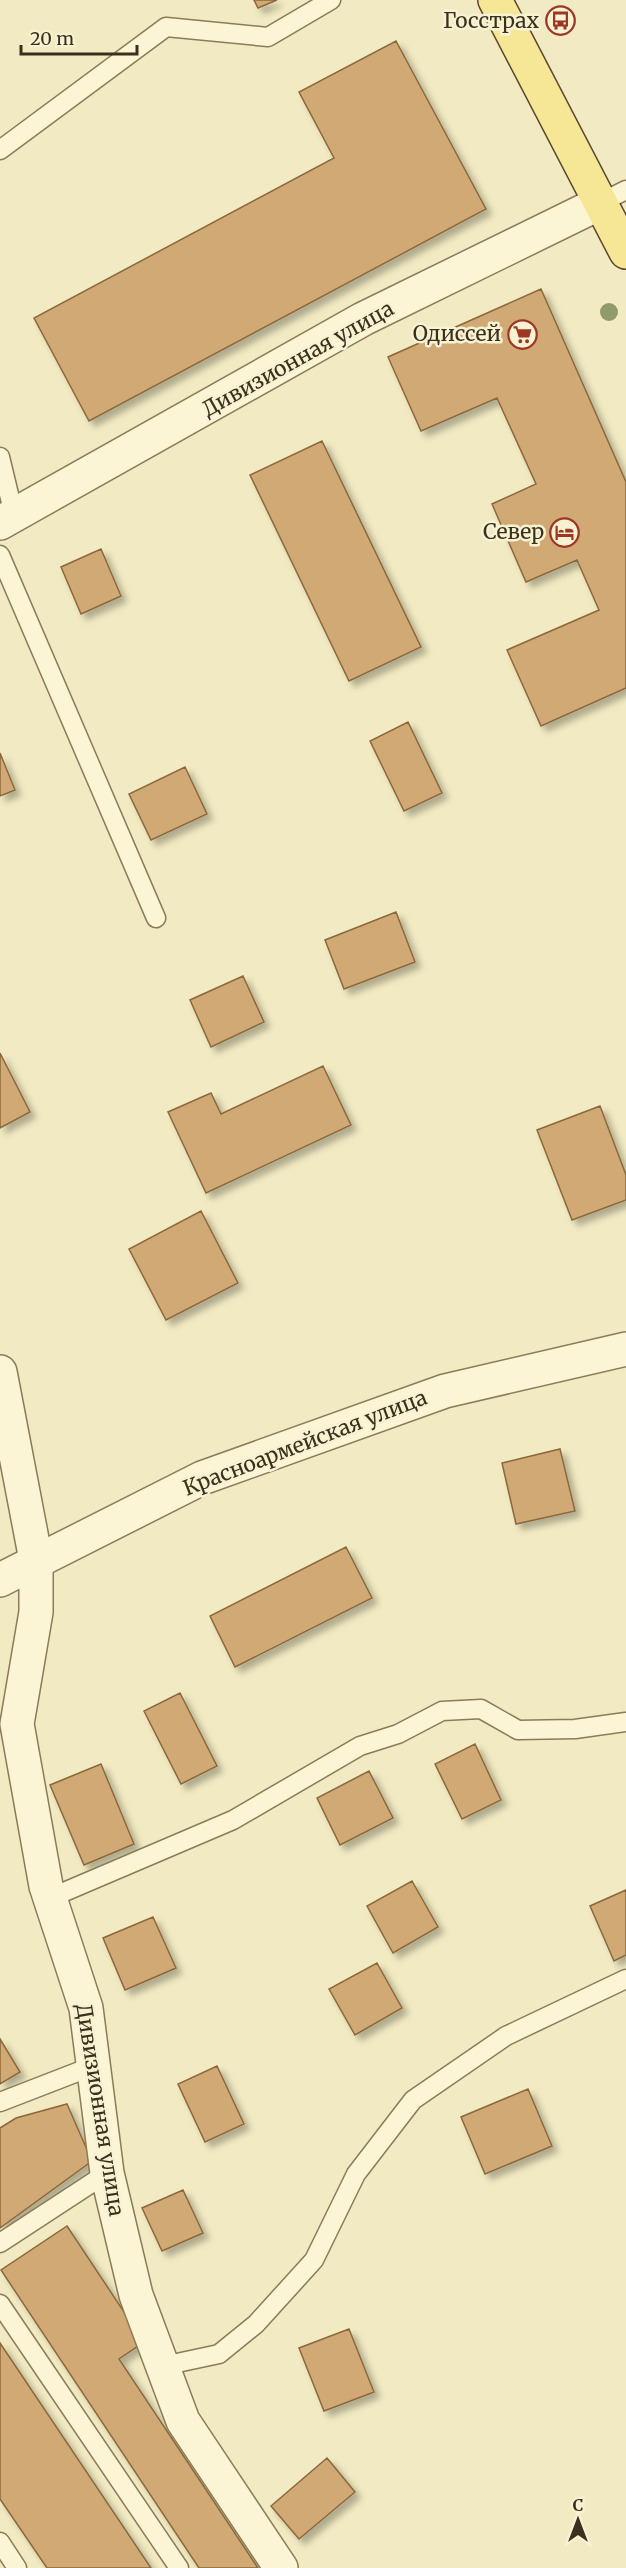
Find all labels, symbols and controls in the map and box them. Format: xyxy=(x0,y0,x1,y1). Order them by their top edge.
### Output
bus stop icon: Госстрах xyxy=(544,5,576,37)
place label: Госстрах xyxy=(443,7,540,34)
scale bar xyxy=(21,18,136,56)
text: 20 m xyxy=(30,27,74,50)
street label: Дивизионная улица xyxy=(197,295,398,422)
supermarket icon: Одиссей xyxy=(506,318,538,350)
place label: Одиссей xyxy=(413,320,501,347)
hotel icon: Север xyxy=(549,516,581,548)
place label: Север xyxy=(483,518,544,545)
street label: Красноармейская улица xyxy=(179,1384,431,1502)
street label: Дивизионная улица xyxy=(70,2002,131,2218)
north arrow xyxy=(548,2490,608,2550)
text: С xyxy=(573,2495,583,2515)

